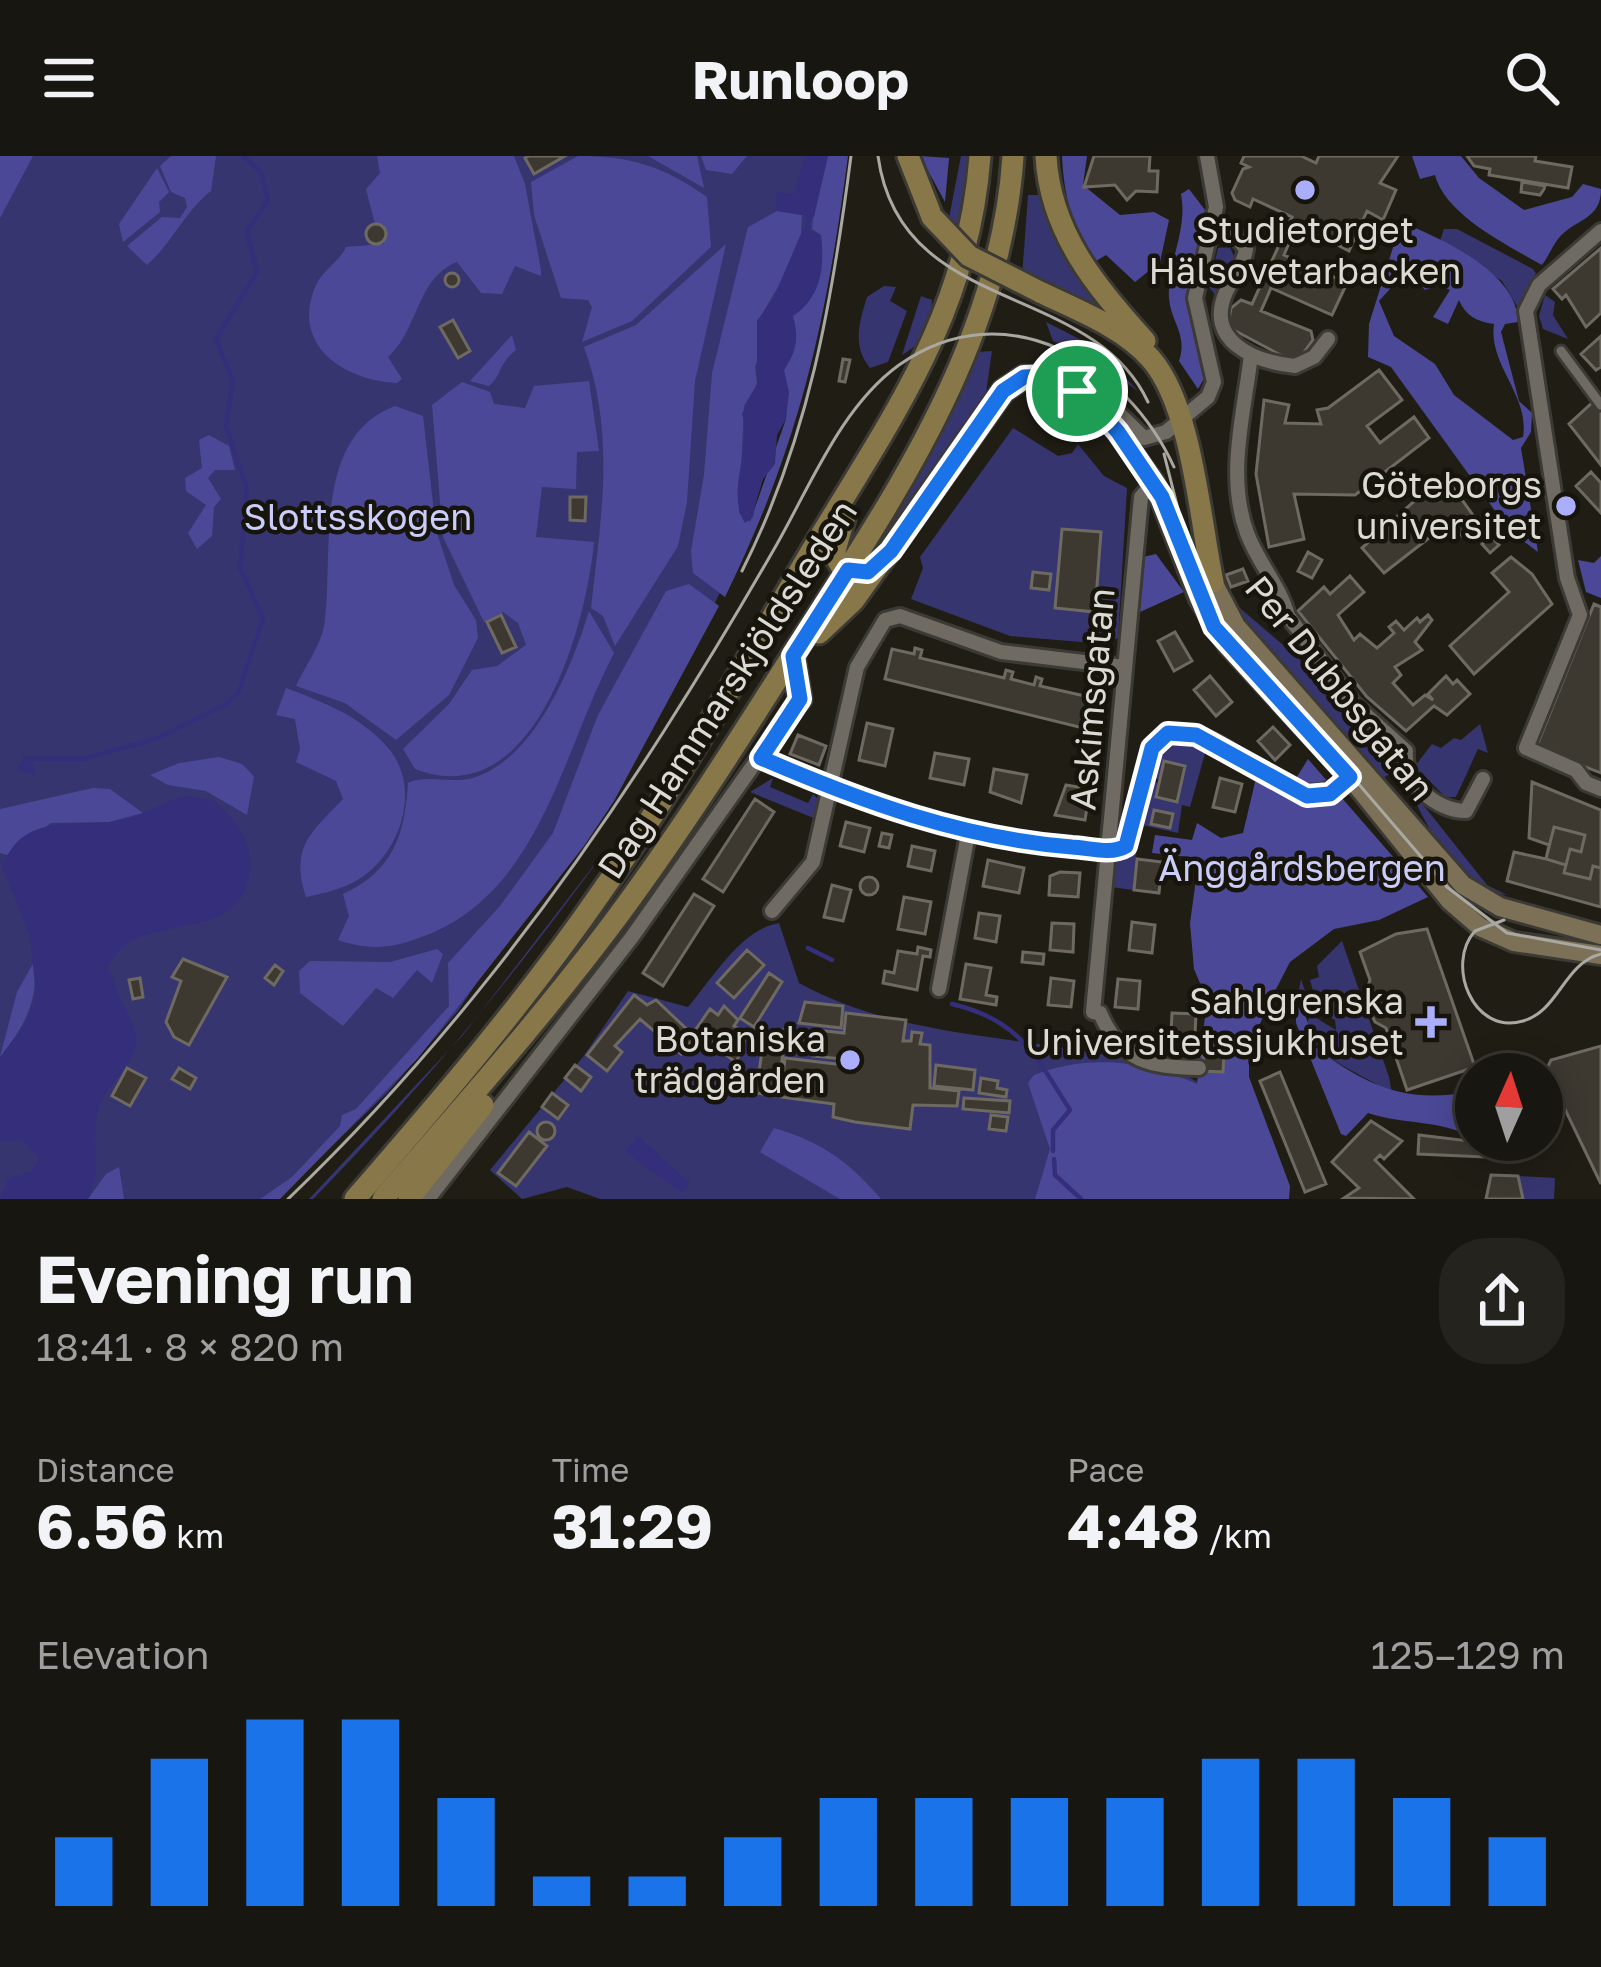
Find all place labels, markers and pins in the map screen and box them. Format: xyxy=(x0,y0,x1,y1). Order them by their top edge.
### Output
marker: Studietorget Hälsovetarbacken xyxy=(1292,177,1318,203)
place label: Studietorget Hälsovetarbacken xyxy=(1148,208,1462,292)
pin xyxy=(1026,340,1128,442)
place label: Göteborgs universitet xyxy=(1356,463,1542,547)
marker: Göteborgs universitet xyxy=(1553,493,1579,519)
place label: Sahlgrenska Universitetssjukhuset xyxy=(1025,979,1404,1063)
marker: Sahlgrenska Universitetssjukhuset xyxy=(1415,1006,1447,1038)
place label: Botaniska trädgården xyxy=(634,1017,826,1101)
marker: Botaniska trädgården xyxy=(837,1047,863,1073)

